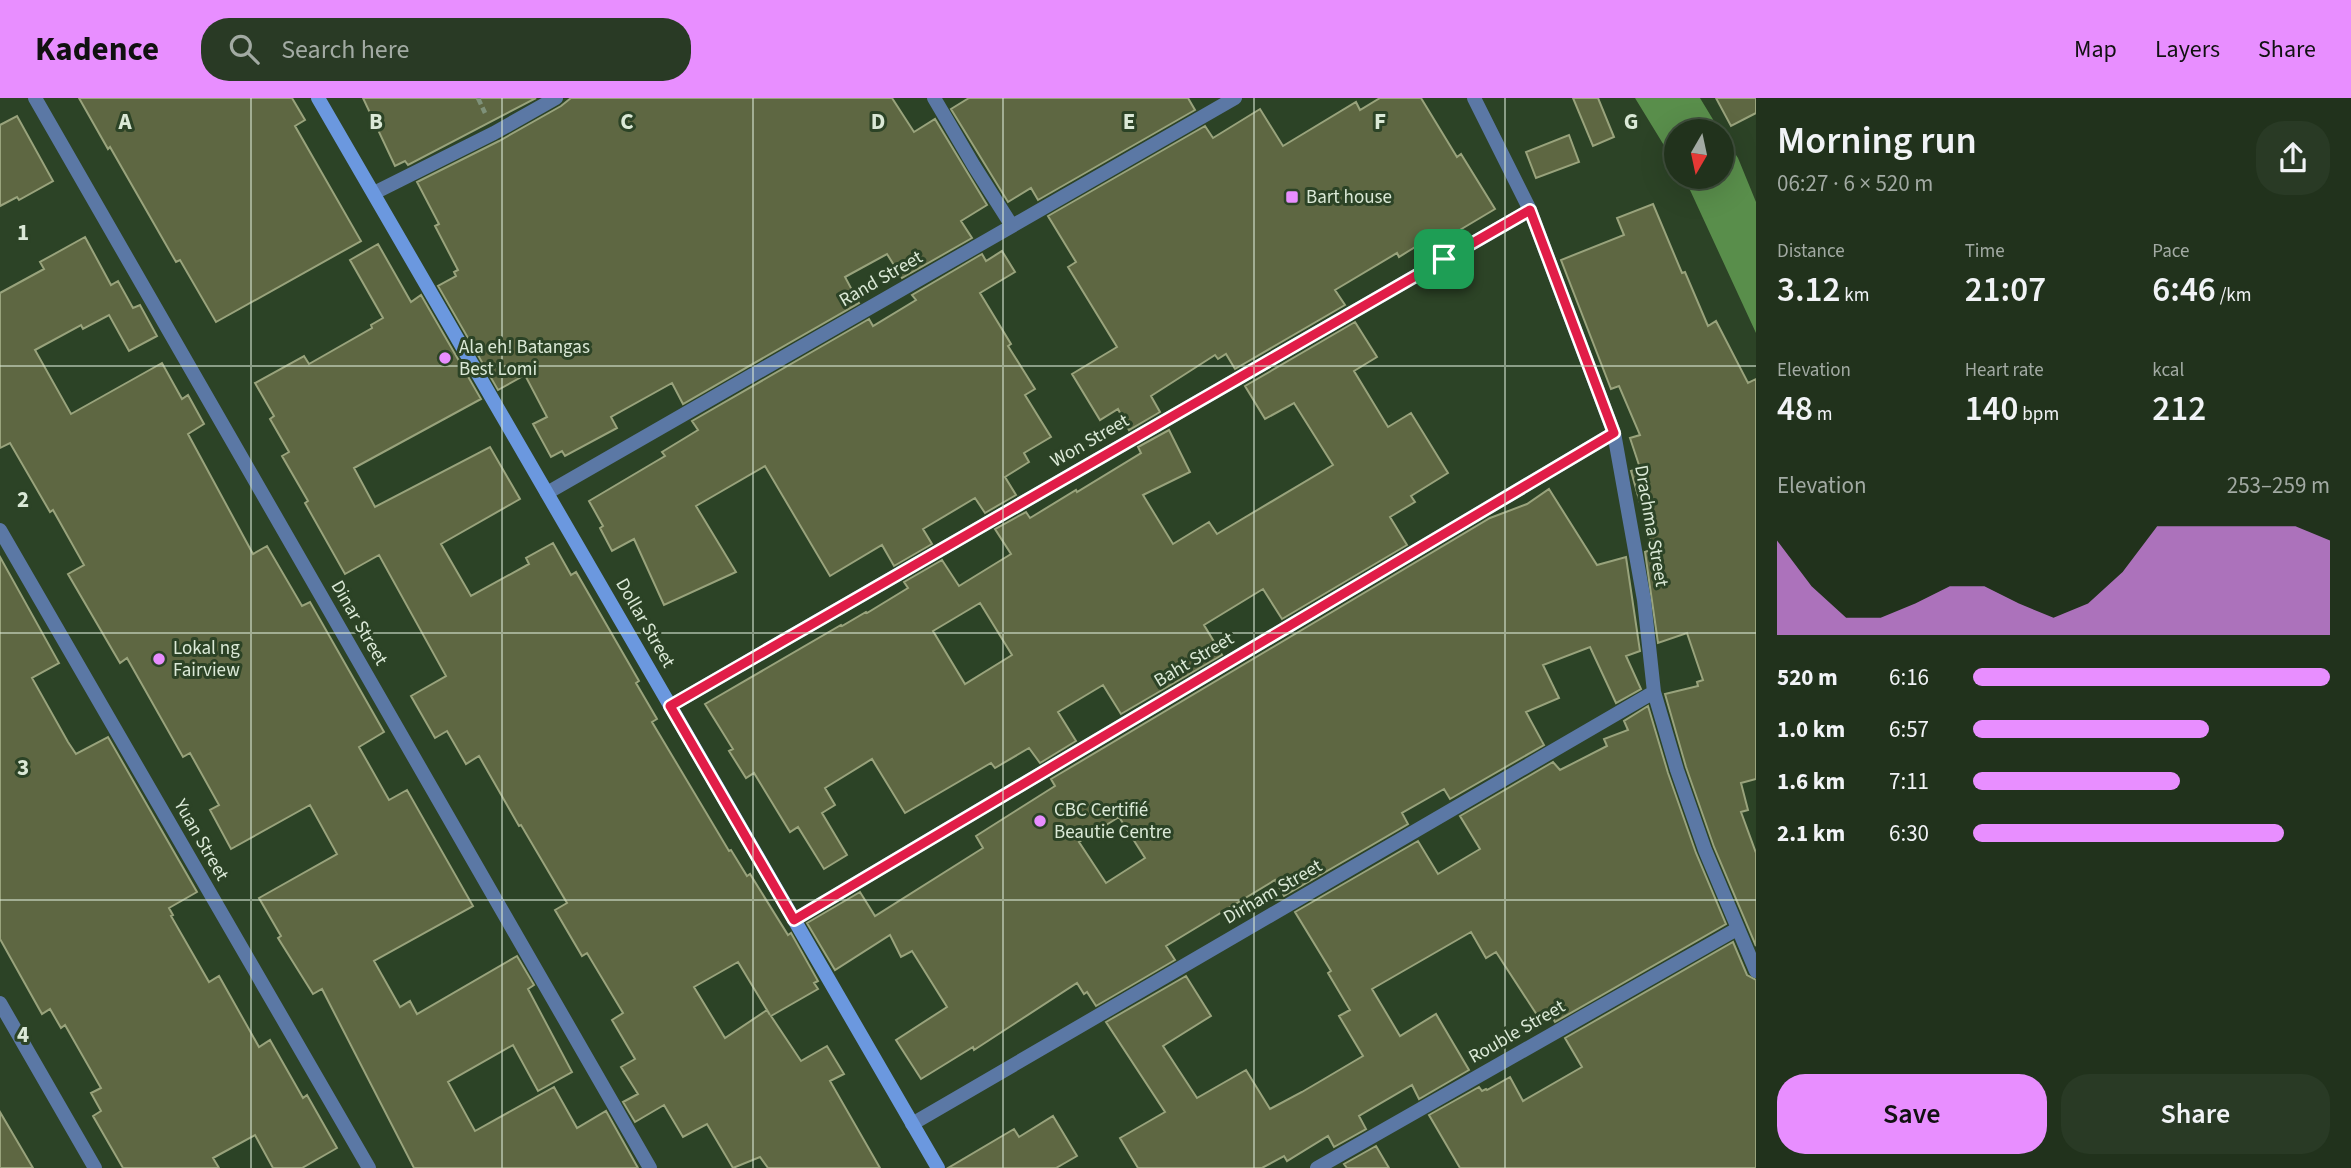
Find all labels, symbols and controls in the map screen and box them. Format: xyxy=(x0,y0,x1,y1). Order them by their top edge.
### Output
search box xyxy=(201,18,691,81)
text: Kadence xyxy=(35,26,159,73)
icon: search xyxy=(225,30,263,68)
text: Search here xyxy=(281,31,409,68)
text: Map xyxy=(2074,32,2117,67)
text: Layers xyxy=(2155,32,2220,67)
text: Share xyxy=(2258,32,2316,67)
text: A xyxy=(117,105,132,138)
text: B xyxy=(369,105,383,138)
text: C xyxy=(620,105,634,138)
text: D xyxy=(871,105,885,138)
text: E xyxy=(1123,105,1135,138)
text: F xyxy=(1374,105,1386,138)
text: G xyxy=(1624,105,1638,138)
text: Morning run xyxy=(1777,114,1977,168)
north arrow xyxy=(1664,119,1734,189)
map controls xyxy=(1664,119,1734,189)
button: share xyxy=(2256,121,2330,195)
text: 06:27 · 6 × 520 m xyxy=(1777,167,1933,200)
place label: Bart house xyxy=(1306,184,1392,211)
marker: Bart house xyxy=(1284,189,1300,205)
text: 1 xyxy=(17,216,29,249)
pin xyxy=(1414,229,1474,289)
text: Distance xyxy=(1777,238,1845,265)
text: Time xyxy=(1965,238,2005,265)
text: Pace xyxy=(2152,238,2190,265)
icon: arrive xyxy=(1425,240,1463,278)
street label: Rand Street xyxy=(834,244,928,314)
text: 3.12 xyxy=(1777,265,1841,315)
text: 21:07 xyxy=(1965,265,2046,315)
text: 6:46 xyxy=(2152,265,2216,315)
text: km xyxy=(1841,282,1869,309)
text: /km xyxy=(2216,282,2251,309)
place label: Ala eh! Batangas Best Lomi xyxy=(459,334,590,383)
marker: Ala eh! Batangas Best Lomi xyxy=(437,350,453,366)
text: Elevation xyxy=(1777,357,1851,384)
text: Heart rate xyxy=(1965,357,2044,384)
text: kcal xyxy=(2152,357,2184,384)
text: 48 xyxy=(1777,384,1813,434)
text: 140 xyxy=(1965,384,2019,434)
text: 212 xyxy=(2152,384,2206,434)
text: m xyxy=(1813,401,1832,428)
text: bpm xyxy=(2019,401,2059,428)
street label: Won Street xyxy=(1046,407,1135,474)
street label: Drachma Street xyxy=(1627,463,1675,590)
text: Elevation xyxy=(1777,469,1867,502)
text: 253–259 m xyxy=(2227,469,2330,502)
text: 2 xyxy=(17,483,29,516)
street label: Dollar Street xyxy=(608,573,682,673)
street label: Dinar Street xyxy=(324,575,395,671)
street label: Baht Street xyxy=(1149,625,1240,694)
place label: Lokal ng Fairview xyxy=(173,635,240,684)
marker: Lokal ng Fairview xyxy=(151,651,167,667)
text: 520 m xyxy=(1777,661,1838,694)
text: 6:16 xyxy=(1889,661,1929,694)
text: 1.0 km xyxy=(1777,713,1845,746)
text: 6:57 xyxy=(1889,713,1929,746)
text: 3 xyxy=(17,751,29,784)
text: 1.6 km xyxy=(1777,765,1845,798)
text: 7:11 xyxy=(1889,765,1929,798)
street label: Yuan Street xyxy=(166,793,236,886)
place label: CBC Certifié Beautie Centre xyxy=(1054,797,1171,846)
marker: CBC Certifié Beautie Centre xyxy=(1032,813,1048,829)
text: 2.1 km xyxy=(1777,817,1845,850)
text: 6:30 xyxy=(1889,817,1929,850)
street label: Dirham Street xyxy=(1219,853,1328,931)
street label: Rouble Street xyxy=(1464,993,1571,1071)
text: 4 xyxy=(17,1018,29,1051)
button: Save xyxy=(1777,1074,2047,1154)
button: Share xyxy=(2061,1074,2330,1154)

